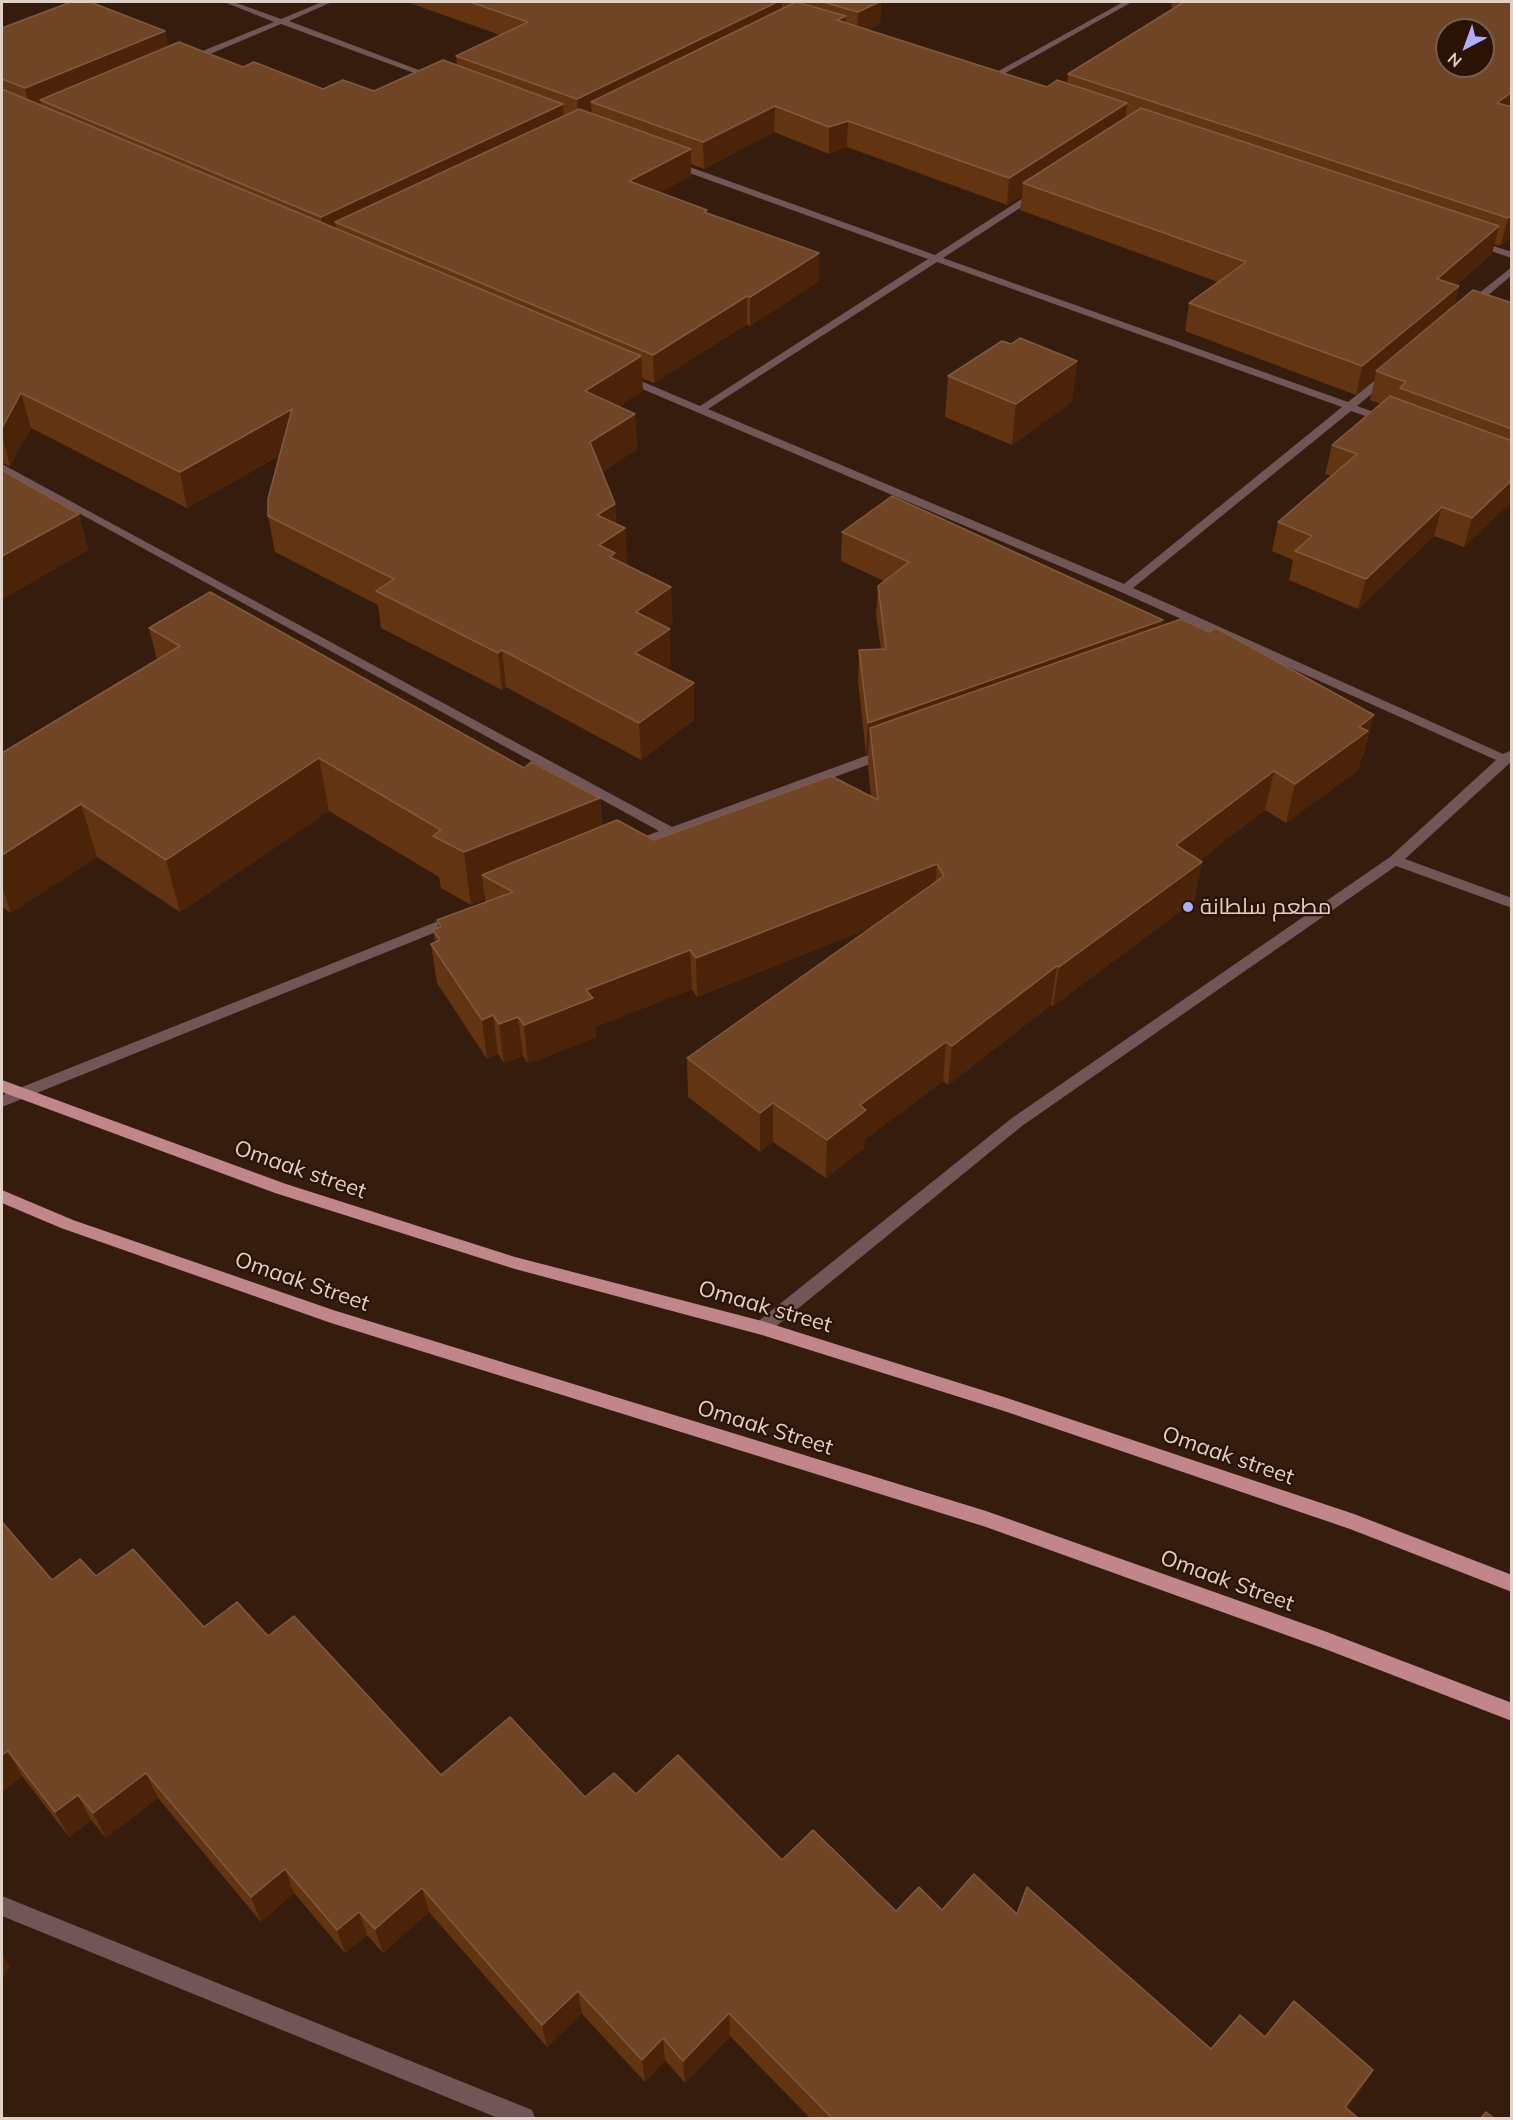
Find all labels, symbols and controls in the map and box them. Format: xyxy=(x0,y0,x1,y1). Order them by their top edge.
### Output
north arrow xyxy=(1435,18,1495,78)
text: N xyxy=(1443,49,1466,72)
place label: مطعم سلطانة xyxy=(1200,894,1331,920)
marker: مطعم سلطانة xyxy=(1181,900,1195,914)
street label: Omaak street xyxy=(231,1135,369,1205)
street label: Omaak Street xyxy=(231,1247,373,1317)
street label: Omaak street xyxy=(695,1275,835,1339)
street label: Omaak Street xyxy=(694,1395,836,1461)
street label: Omaak street xyxy=(1159,1421,1297,1491)
street label: Omaak Street xyxy=(1156,1545,1298,1617)

